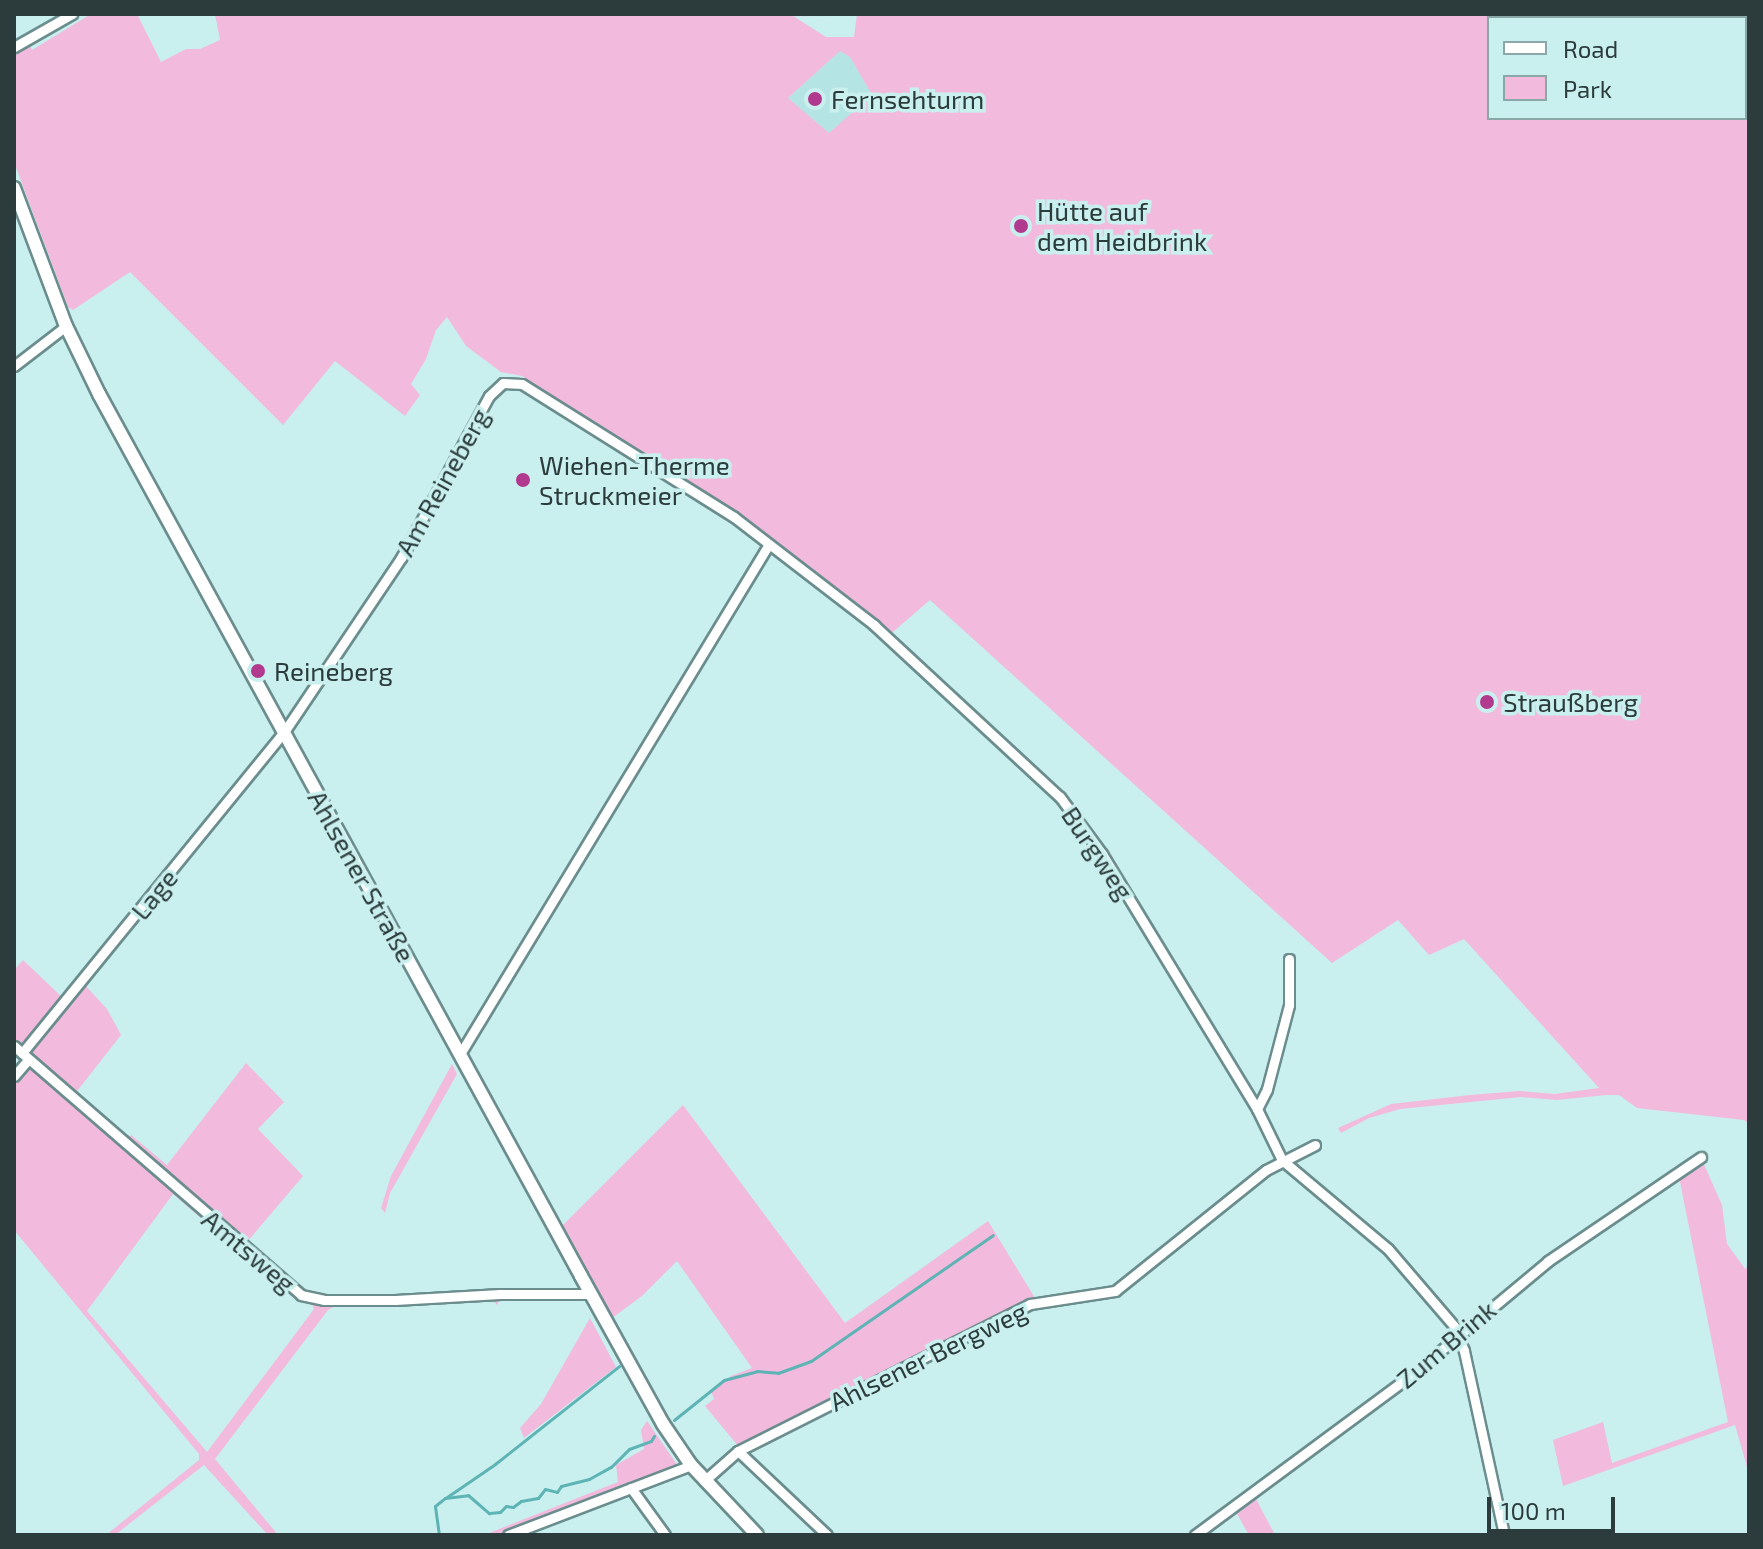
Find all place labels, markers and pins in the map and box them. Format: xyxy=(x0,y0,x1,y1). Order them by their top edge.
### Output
place label: Fernsehturm xyxy=(831,83,984,115)
marker: Fernsehturm xyxy=(806,90,824,108)
place label: Hütte auf dem Heidbrink xyxy=(1037,195,1207,256)
marker: Hütte auf dem Heidbrink xyxy=(1012,217,1030,235)
place label: Wiehen-Therme Struckmeier xyxy=(539,449,730,510)
marker: Wiehen-Therme Struckmeier xyxy=(514,471,532,489)
place label: Reineberg xyxy=(274,655,393,687)
marker: Reineberg xyxy=(249,662,267,680)
place label: Straußberg xyxy=(1503,686,1638,718)
marker: Straußberg xyxy=(1478,693,1496,711)

